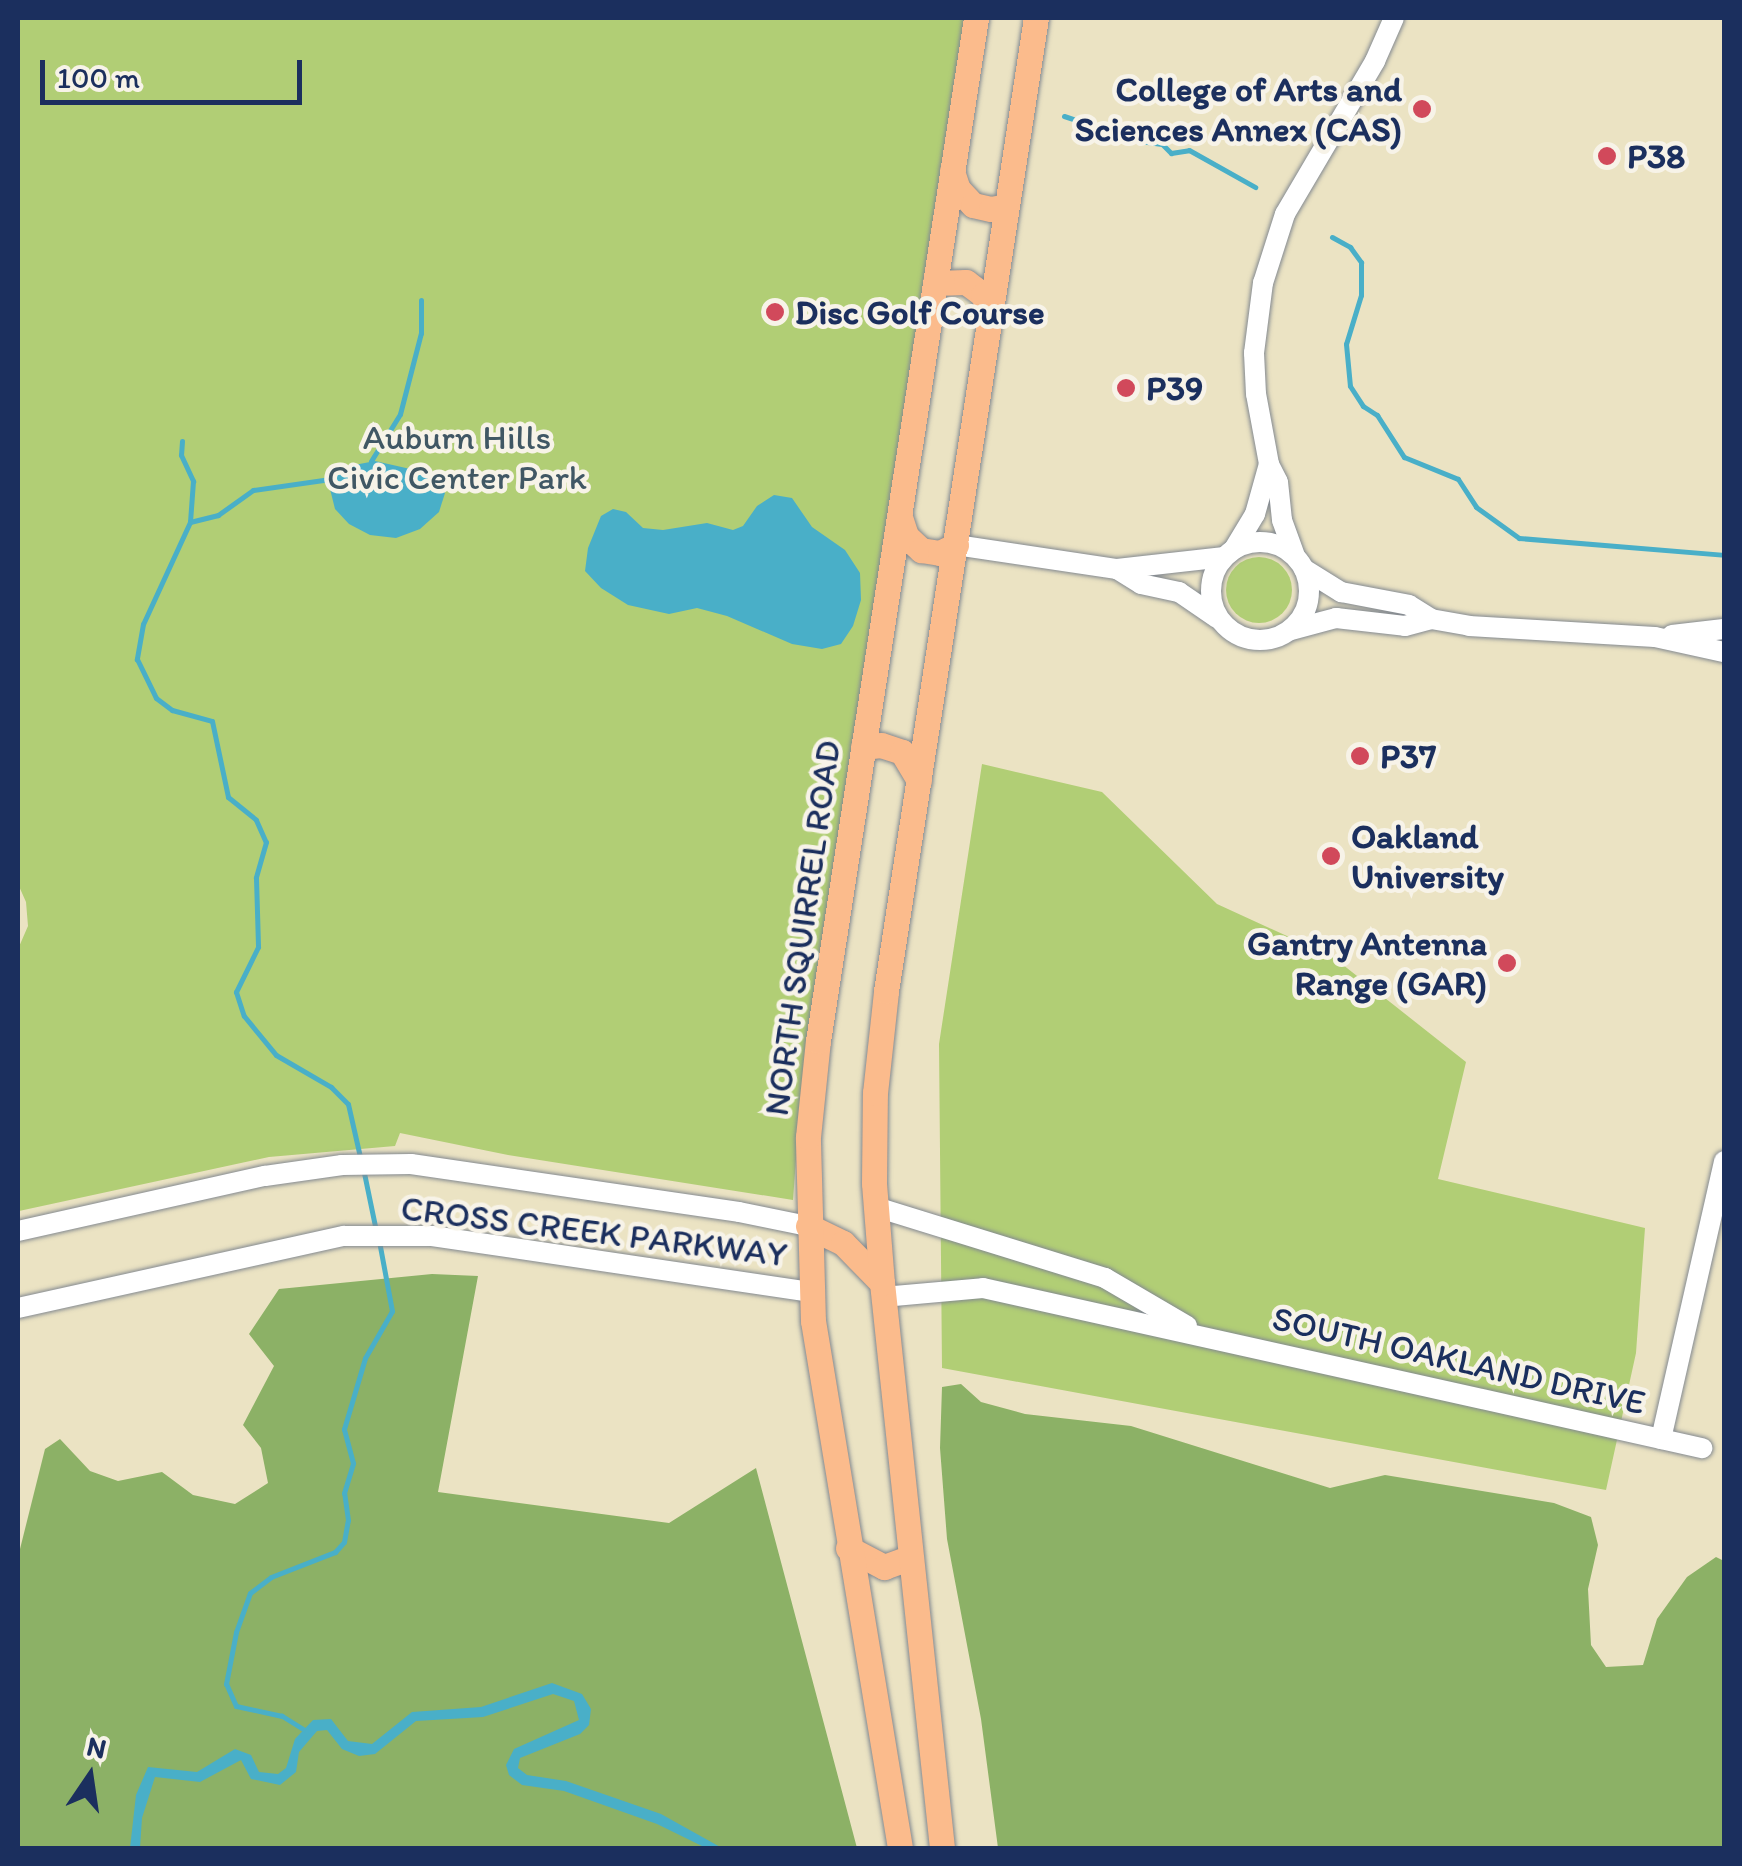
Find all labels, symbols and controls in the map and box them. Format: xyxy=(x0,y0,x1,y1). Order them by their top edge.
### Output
scale bar xyxy=(45,40,308,102)
text: 100 m xyxy=(57,59,140,96)
place label: College of Arts and Sciences Annex (CAS) xyxy=(1075,68,1402,150)
marker: College of Arts and Sciences Annex (CAS) xyxy=(1411,98,1433,120)
place label: P38 xyxy=(1627,135,1685,177)
marker: P38 xyxy=(1596,145,1618,167)
place label: Disc Golf Course xyxy=(795,291,1045,333)
marker: Disc Golf Course xyxy=(764,301,786,323)
place label: P39 xyxy=(1146,367,1203,409)
marker: P39 xyxy=(1115,377,1137,399)
park label: Auburn Hills Civic Center Park xyxy=(327,416,587,498)
place label: P37 xyxy=(1380,735,1436,777)
street label: NORTH SQUIRREL ROAD xyxy=(755,738,849,1118)
marker: P37 xyxy=(1349,745,1371,767)
place label: Oakland University xyxy=(1351,815,1504,897)
marker: Oakland University xyxy=(1320,845,1342,867)
place label: Gantry Antenna Range (GAR) xyxy=(1245,922,1487,1004)
marker: Gantry Antenna Range (GAR) xyxy=(1496,952,1518,974)
street label: CROSS CREEK PARKWAY xyxy=(399,1187,789,1275)
street label: SOUTH OAKLAND DRIVE xyxy=(1268,1296,1650,1424)
north arrow xyxy=(40,1726,140,1826)
text: N xyxy=(84,1728,110,1765)

